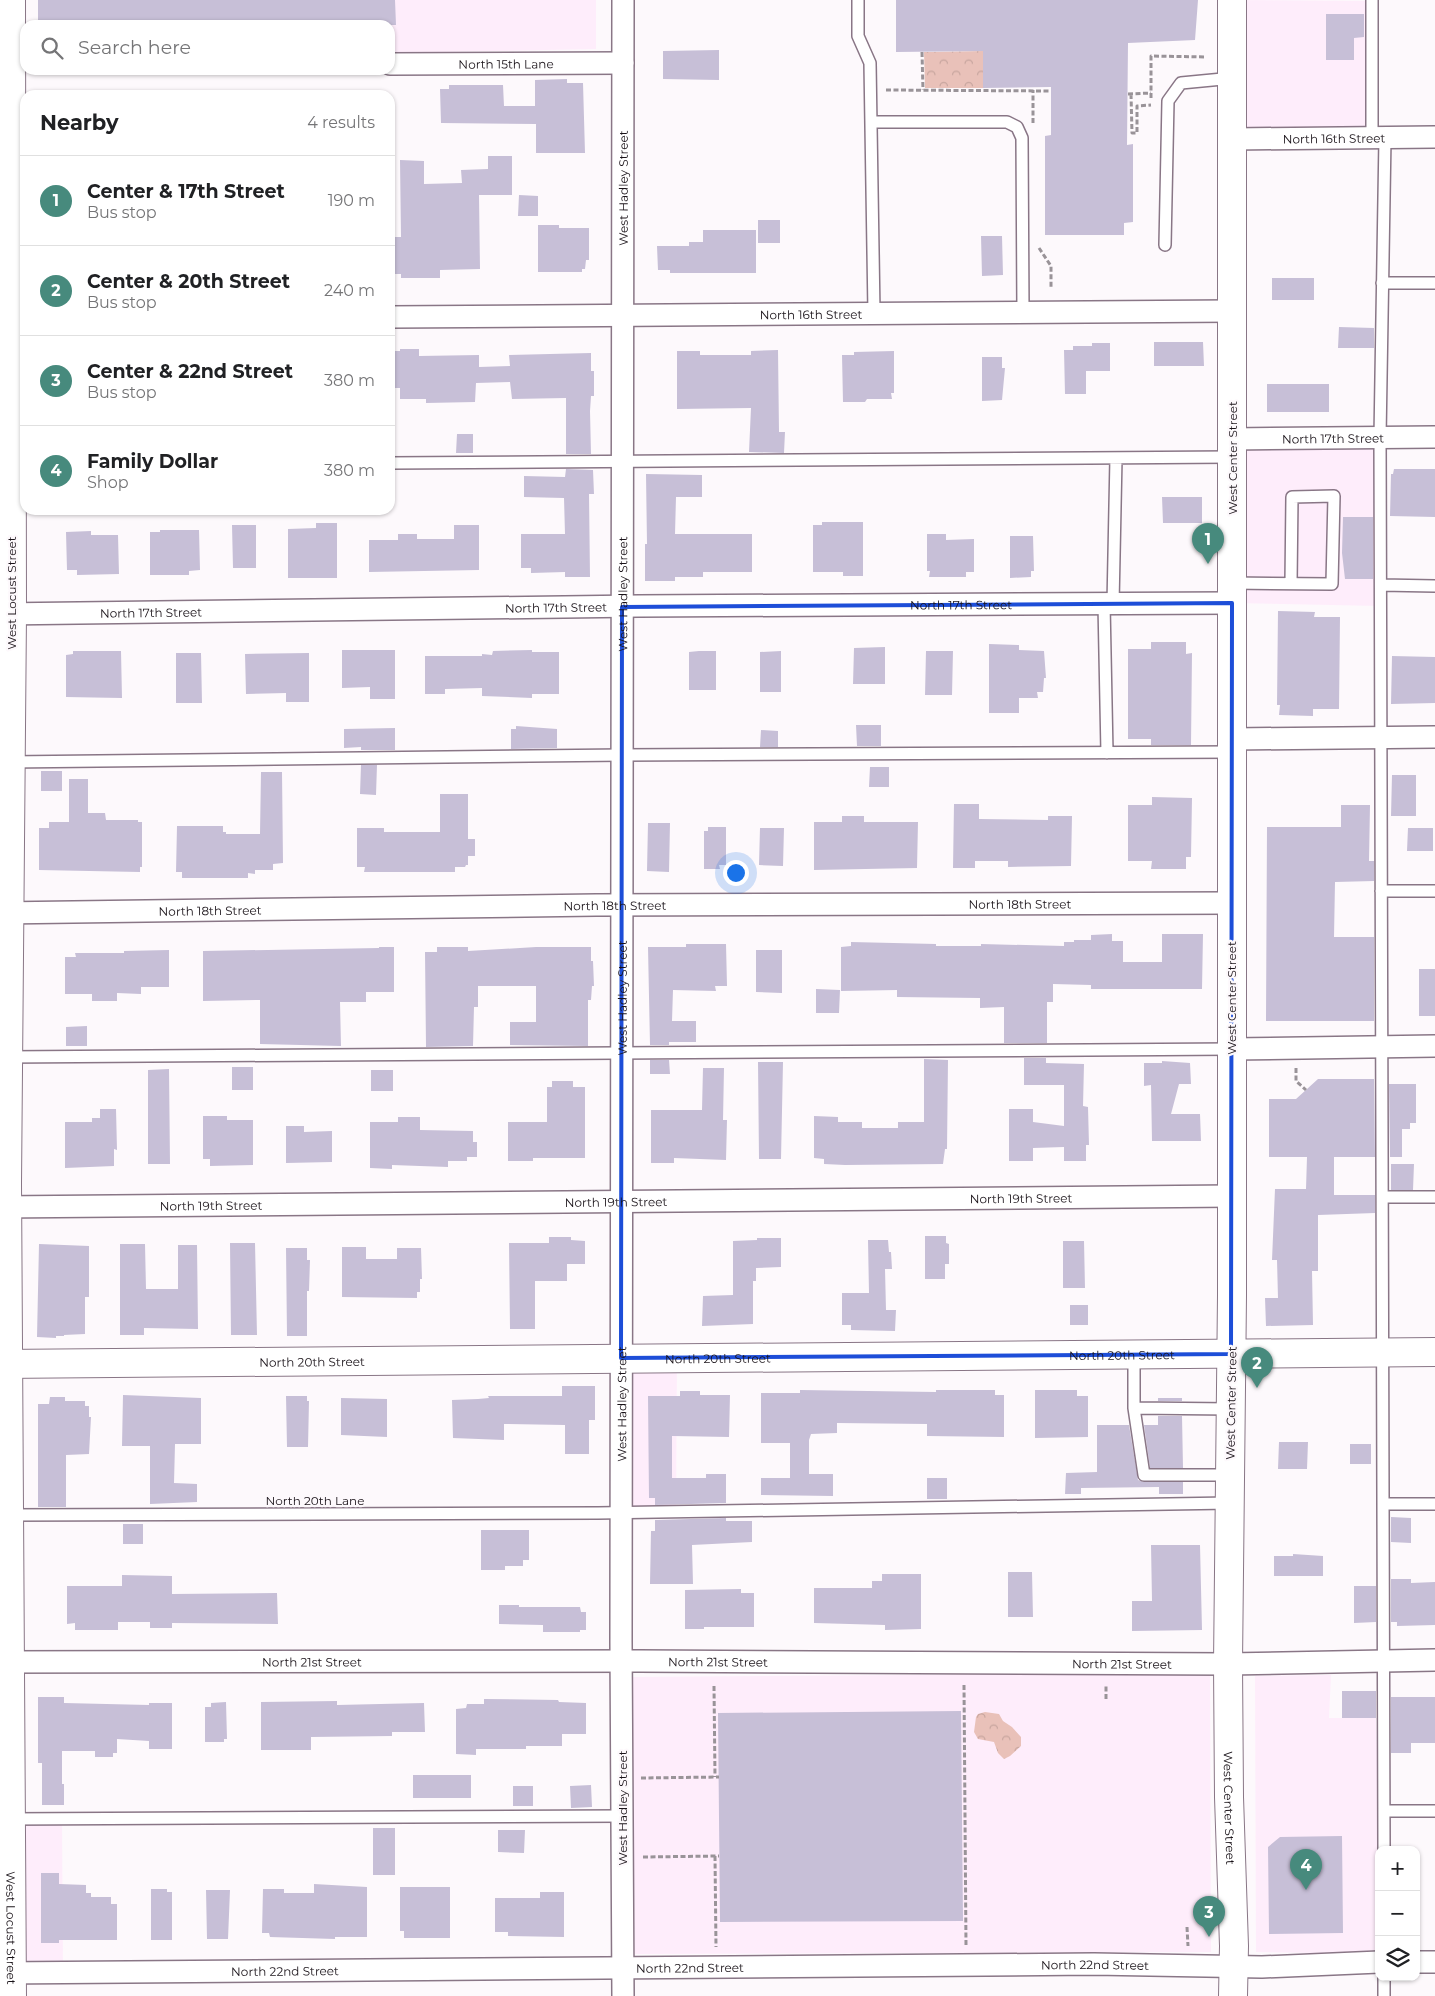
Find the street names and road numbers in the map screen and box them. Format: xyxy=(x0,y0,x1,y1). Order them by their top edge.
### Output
street label: North 15th Lane xyxy=(458,56,554,71)
street label: West Hadley Street xyxy=(615,130,630,246)
street label: North 16th Street xyxy=(1283,130,1385,146)
street label: North 16th Street xyxy=(760,306,862,322)
street label: West Center Street xyxy=(1225,401,1240,515)
street label: North 17th Street xyxy=(1282,430,1384,446)
street label: West Locust Street xyxy=(4,536,19,650)
street label: West Hadley Street xyxy=(615,536,630,652)
street label: North 17th Street xyxy=(910,597,1012,612)
street label: North 17th Street xyxy=(505,599,607,615)
street label: North 17th Street xyxy=(100,604,202,620)
street label: North 18th Street xyxy=(968,896,1072,911)
street label: North 18th Street xyxy=(563,897,667,913)
street label: North 18th Street xyxy=(158,902,262,918)
street label: West Hadley Street xyxy=(614,940,629,1056)
street label: West Center Street xyxy=(1224,941,1239,1055)
street label: North 19th Street xyxy=(970,1190,1073,1206)
street label: North 19th Street xyxy=(565,1194,668,1209)
street label: North 19th Street xyxy=(160,1197,263,1213)
street label: West Hadley Street xyxy=(614,1346,629,1462)
street label: West Center Street xyxy=(1223,1346,1239,1460)
street label: North 20th Street xyxy=(1069,1347,1175,1363)
street label: North 20th Street xyxy=(665,1350,771,1366)
street label: North 20th Street xyxy=(259,1353,365,1369)
street label: North 20th Lane xyxy=(266,1493,364,1508)
street label: North 21st Street xyxy=(262,1654,362,1669)
street label: North 21st Street xyxy=(668,1654,768,1669)
street label: North 21st Street xyxy=(1072,1656,1172,1671)
street label: West Hadley Street xyxy=(615,1750,630,1866)
street label: West Center Street xyxy=(1221,1751,1239,1865)
street label: West Locust Street xyxy=(4,1871,19,1985)
street label: North 22nd Street xyxy=(1041,1956,1149,1972)
street label: North 22nd Street xyxy=(636,1959,744,1975)
street label: North 22nd Street xyxy=(231,1963,339,1979)

